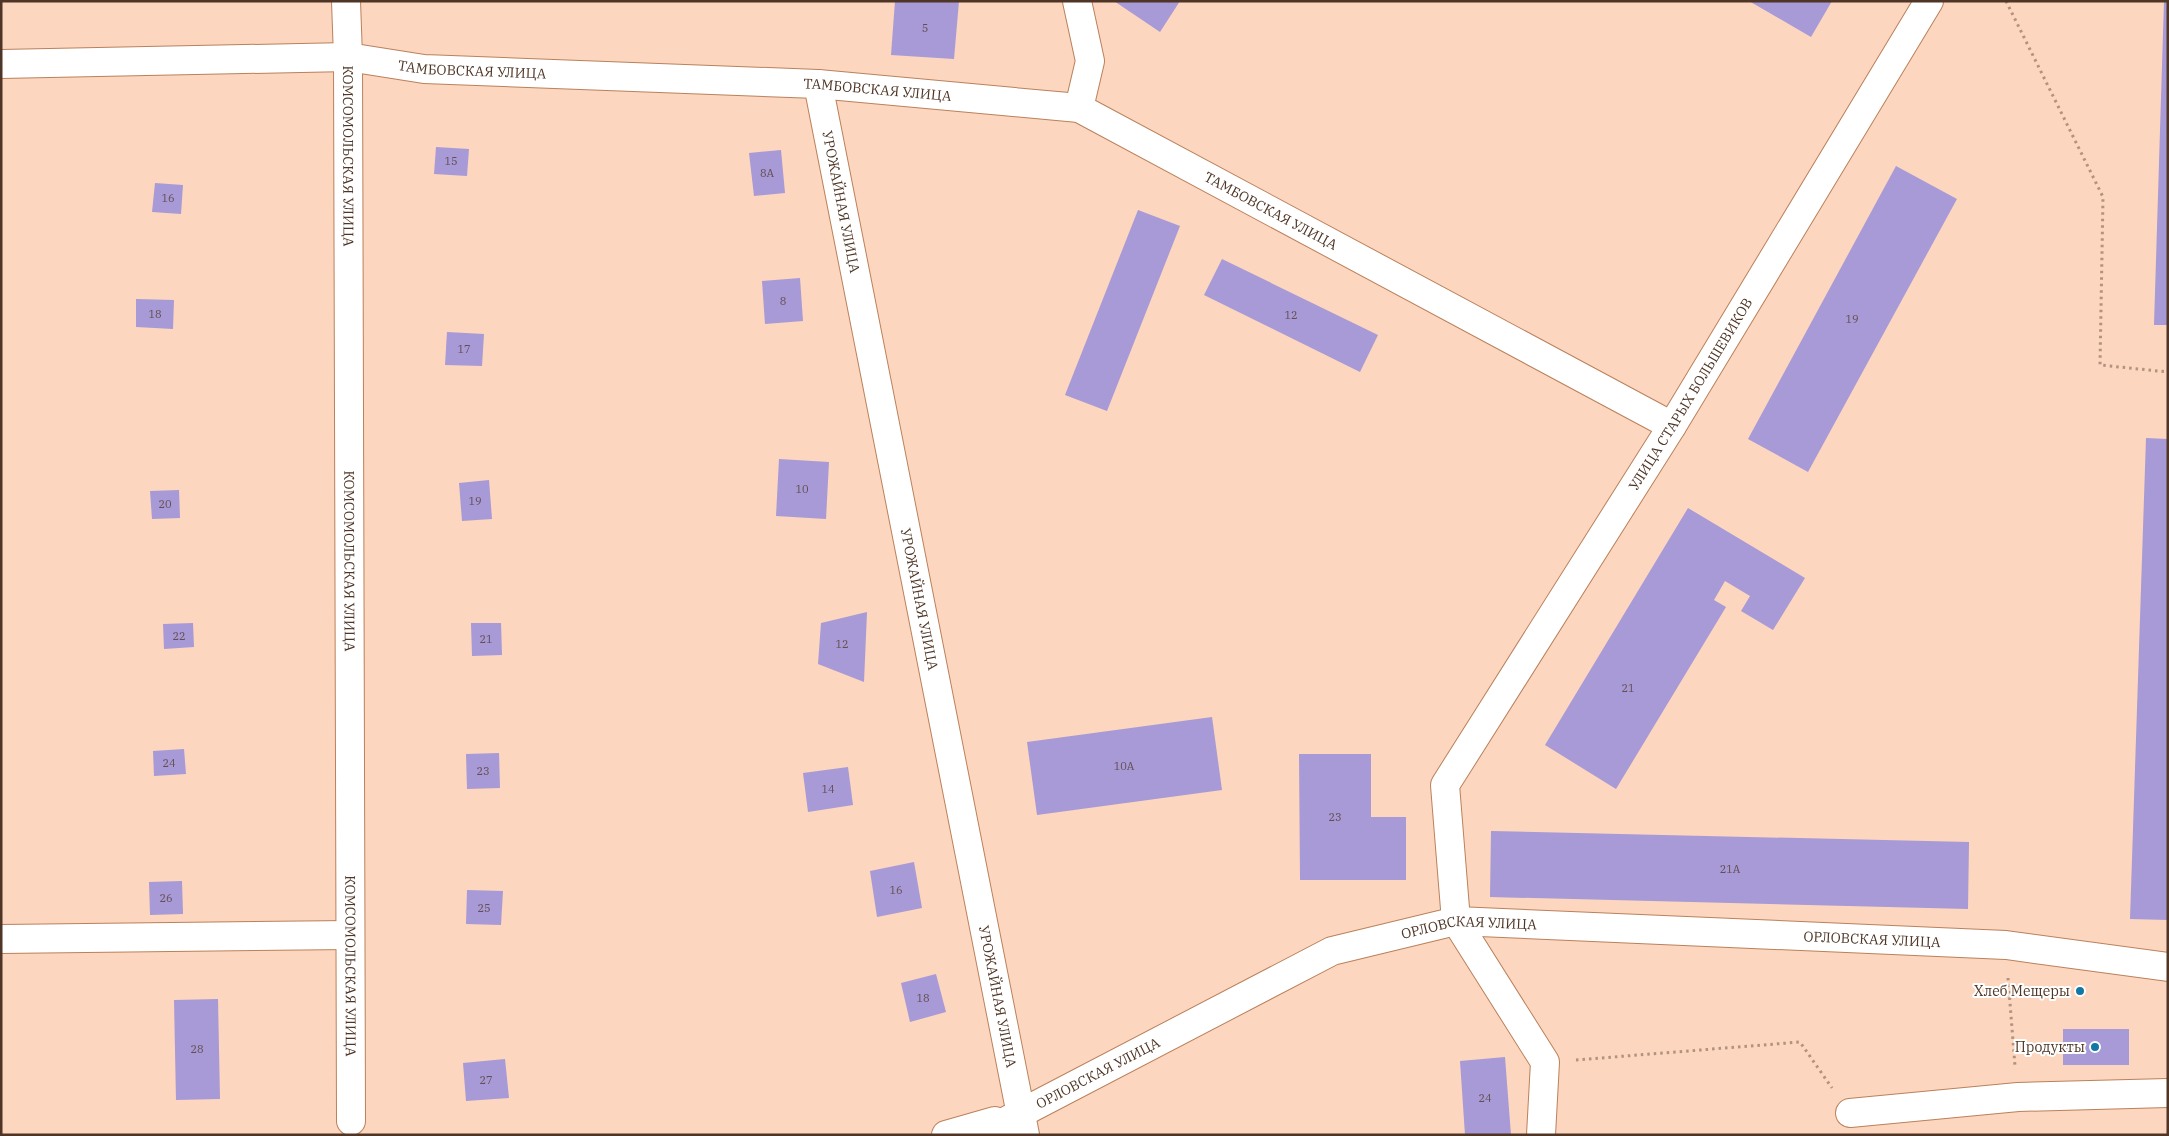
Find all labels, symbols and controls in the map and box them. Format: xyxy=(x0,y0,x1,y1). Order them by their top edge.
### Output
house number: 5 xyxy=(922,21,928,35)
street label: ТАМБОВСКАЯ УЛИЦА xyxy=(397,56,547,83)
street label: КОМСОМОЛЬСКАЯ УЛИЦА xyxy=(339,65,358,247)
street label: ТАМБОВСКАЯ УЛИЦА xyxy=(803,74,953,105)
street label: УРОЖАЙНАЯ УЛИЦА xyxy=(818,129,864,275)
house number: 15 xyxy=(444,154,458,168)
house number: 8А xyxy=(760,166,775,180)
street label: ТАМБОВСКАЯ УЛИЦА xyxy=(1201,168,1341,254)
house number: 16 xyxy=(161,191,175,205)
house number: 8 xyxy=(780,294,786,308)
street label: УЛИЦА СТАРЫХ БОЛЬШЕВИКОВ xyxy=(1625,294,1756,494)
house number: 18 xyxy=(148,307,162,321)
house number: 12 xyxy=(1284,308,1298,322)
house number: 19 xyxy=(1845,312,1859,326)
house number: 17 xyxy=(457,342,471,356)
street label: КОМСОМОЛЬСКАЯ УЛИЦА xyxy=(340,470,359,652)
house number: 10 xyxy=(795,482,809,496)
house number: 19 xyxy=(468,494,482,508)
house number: 20 xyxy=(158,497,172,511)
street label: УРОЖАЙНАЯ УЛИЦА xyxy=(897,526,942,672)
house number: 22 xyxy=(172,629,186,643)
house number: 21 xyxy=(479,632,493,646)
house number: 12 xyxy=(835,637,849,651)
house number: 21 xyxy=(1621,681,1635,695)
house number: 24 xyxy=(162,756,176,770)
house number: 10А xyxy=(1114,759,1135,773)
house number: 23 xyxy=(476,764,490,778)
house number: 14 xyxy=(821,782,835,796)
house number: 23 xyxy=(1328,810,1342,824)
house number: 21А xyxy=(1720,862,1741,876)
street label: КОМСОМОЛЬСКАЯ УЛИЦА xyxy=(341,875,360,1057)
house number: 16 xyxy=(889,883,903,897)
house number: 26 xyxy=(159,891,173,905)
house number: 25 xyxy=(477,901,491,915)
street label: ОРЛОВСКАЯ УЛИЦА xyxy=(1399,912,1538,943)
street label: УРОЖАЙНАЯ УЛИЦА xyxy=(975,924,1021,1069)
street label: ОРЛОВСКАЯ УЛИЦА xyxy=(1803,927,1941,951)
place label: Хлеб Мещеры xyxy=(1974,982,2070,1000)
marker: Хлеб Мещеры xyxy=(2074,985,2086,997)
house number: 18 xyxy=(916,991,930,1005)
street label: ОРЛОВСКАЯ УЛИЦА xyxy=(1033,1033,1163,1113)
place label: Продукты xyxy=(2015,1038,2085,1056)
marker: Продукты xyxy=(2089,1041,2101,1053)
house number: 28 xyxy=(190,1042,204,1056)
house number: 27 xyxy=(479,1073,493,1087)
house number: 24 xyxy=(1478,1091,1492,1105)

